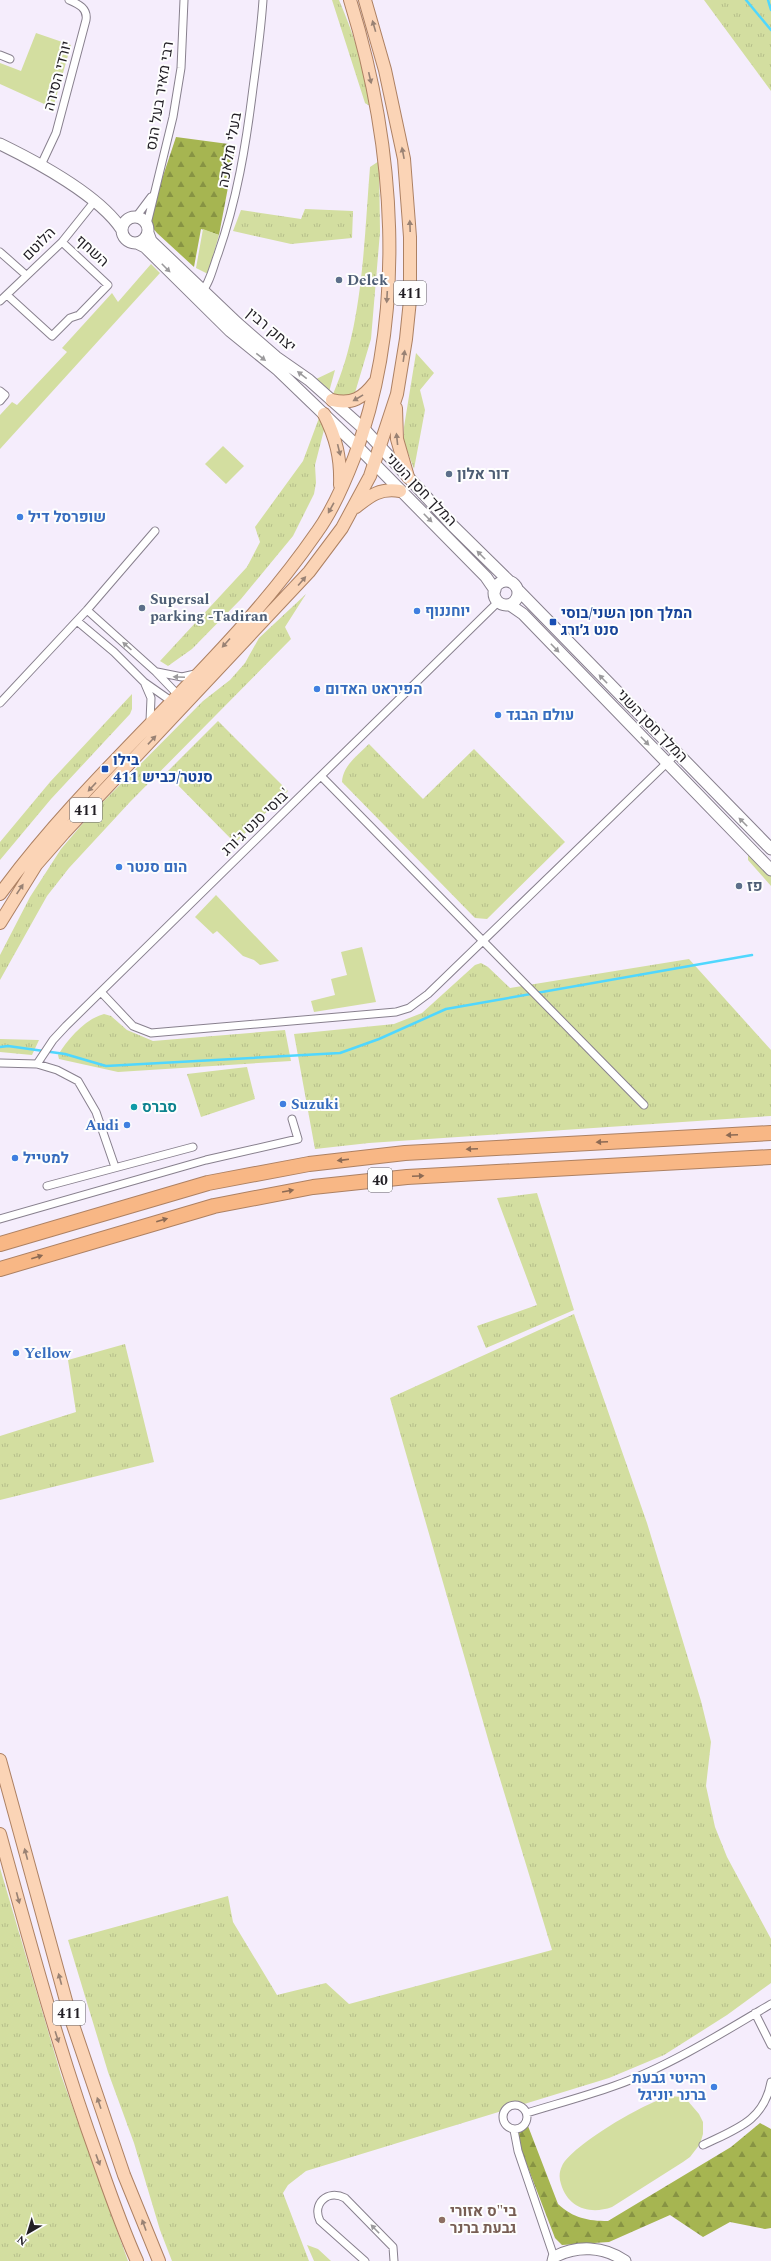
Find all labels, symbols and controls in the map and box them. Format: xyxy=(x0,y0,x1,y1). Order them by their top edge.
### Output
one-way arrow xyxy=(370,20,376,33)
street label: יורדי הסירה xyxy=(38,38,78,114)
street label: רבי מאיר בעל הנס xyxy=(140,40,180,152)
one-way arrow xyxy=(368,72,374,85)
street label: בעלי מלאכה xyxy=(212,110,248,190)
one-way arrow xyxy=(400,147,406,159)
one-way arrow xyxy=(407,219,413,232)
street label: הלוטם xyxy=(17,222,61,266)
street label: השחף xyxy=(70,229,114,273)
one-way arrow xyxy=(161,263,171,273)
place label: Delek xyxy=(347,269,388,292)
marker: Delek xyxy=(334,275,344,285)
road number: 411 xyxy=(394,281,426,305)
one-way arrow xyxy=(384,291,390,304)
street label: יצחק רבין xyxy=(241,302,301,358)
one-way arrow xyxy=(401,350,407,362)
one-way arrow xyxy=(255,353,266,361)
one-way arrow xyxy=(297,371,308,379)
one-way arrow xyxy=(352,395,364,402)
one-way arrow xyxy=(394,433,401,445)
one-way arrow xyxy=(336,443,342,456)
street label: המלך חסן השני xyxy=(380,448,462,532)
place label: דור אלון xyxy=(457,463,509,486)
marker: דור אלון xyxy=(444,469,454,479)
one-way arrow xyxy=(328,502,335,514)
place label: שופרסל דיל xyxy=(28,506,106,529)
marker: שופרסל דיל xyxy=(15,512,25,522)
one-way arrow xyxy=(423,513,433,523)
one-way arrow xyxy=(476,550,486,559)
one-way arrow xyxy=(298,576,307,586)
place label: Supersal parking -Tadiran xyxy=(150,588,268,628)
place label: יוחננוף xyxy=(425,600,470,623)
place label: המלך חסן השני/בוסי סנט ג׳ורג xyxy=(561,602,692,642)
marker: Supersal parking -Tadiran xyxy=(137,603,147,613)
marker: יוחננוף xyxy=(412,606,422,616)
marker: המלך חסן השני/בוסי סנט ג׳ורג xyxy=(548,617,558,627)
one-way arrow xyxy=(221,638,230,649)
one-way arrow xyxy=(121,641,132,650)
one-way arrow xyxy=(550,643,560,653)
one-way arrow xyxy=(172,674,185,680)
one-way arrow xyxy=(598,674,608,684)
place label: הפיראט האדום xyxy=(325,678,423,701)
marker: הפיראט האדום xyxy=(312,684,322,694)
street label: המלך חסן השני xyxy=(611,684,693,768)
place label: עולם הבגד xyxy=(506,704,574,727)
marker: עולם הבגד xyxy=(493,710,503,720)
one-way arrow xyxy=(147,735,156,745)
one-way arrow xyxy=(640,736,650,746)
place label: בילו סנטר/כביש 411 xyxy=(113,749,213,789)
marker: בילו סנטר/כביש 411 xyxy=(100,764,110,774)
one-way arrow xyxy=(87,782,97,792)
street label: בוסי סנט ג'ורג' xyxy=(216,783,296,861)
road number: 411 xyxy=(70,798,102,822)
one-way arrow xyxy=(739,817,748,827)
place label: הום סנטר xyxy=(127,856,187,879)
marker: הום סנטר xyxy=(114,862,124,872)
place label: פז xyxy=(747,875,763,898)
marker: פז xyxy=(734,881,744,891)
one-way arrow xyxy=(16,884,23,895)
place label: Suzuki xyxy=(291,1093,339,1116)
place label: סברס xyxy=(142,1096,177,1119)
marker: Suzuki xyxy=(278,1099,288,1109)
marker: סברס xyxy=(129,1102,139,1112)
place label: Audi xyxy=(85,1114,119,1137)
marker: Audi xyxy=(122,1120,132,1130)
one-way arrow xyxy=(726,1132,738,1139)
one-way arrow xyxy=(596,1139,608,1146)
one-way arrow xyxy=(466,1146,478,1153)
place label: למטייל xyxy=(23,1147,69,1170)
marker: למטייל xyxy=(10,1153,20,1163)
one-way arrow xyxy=(337,1156,349,1163)
road number: 40 xyxy=(368,1168,392,1192)
one-way arrow xyxy=(412,1173,425,1179)
one-way arrow xyxy=(282,1188,295,1194)
one-way arrow xyxy=(156,1217,168,1223)
one-way arrow xyxy=(32,1254,44,1260)
place label: Yellow xyxy=(24,1342,72,1365)
marker: Yellow xyxy=(11,1348,21,1358)
one-way arrow xyxy=(22,1847,28,1860)
one-way arrow xyxy=(15,1892,21,1905)
one-way arrow xyxy=(56,1973,62,1985)
road number: 411 xyxy=(53,2001,85,2025)
one-way arrow xyxy=(54,2031,60,2043)
place label: רהיטי גבעת ברנר יוניגל xyxy=(632,2067,706,2107)
marker: רהיטי גבעת ברנר יוניגל xyxy=(709,2082,719,2092)
one-way arrow xyxy=(95,2097,101,2109)
one-way arrow xyxy=(96,2154,102,2166)
place label: בי"ס אזורי גבעת ברנר xyxy=(450,2200,517,2240)
north arrow xyxy=(8,2213,48,2253)
marker: בי"ס אזורי גבעת ברנר xyxy=(437,2215,447,2225)
one-way arrow xyxy=(141,2218,147,2230)
one-way arrow xyxy=(370,2224,380,2234)
text: N xyxy=(13,2231,31,2250)

